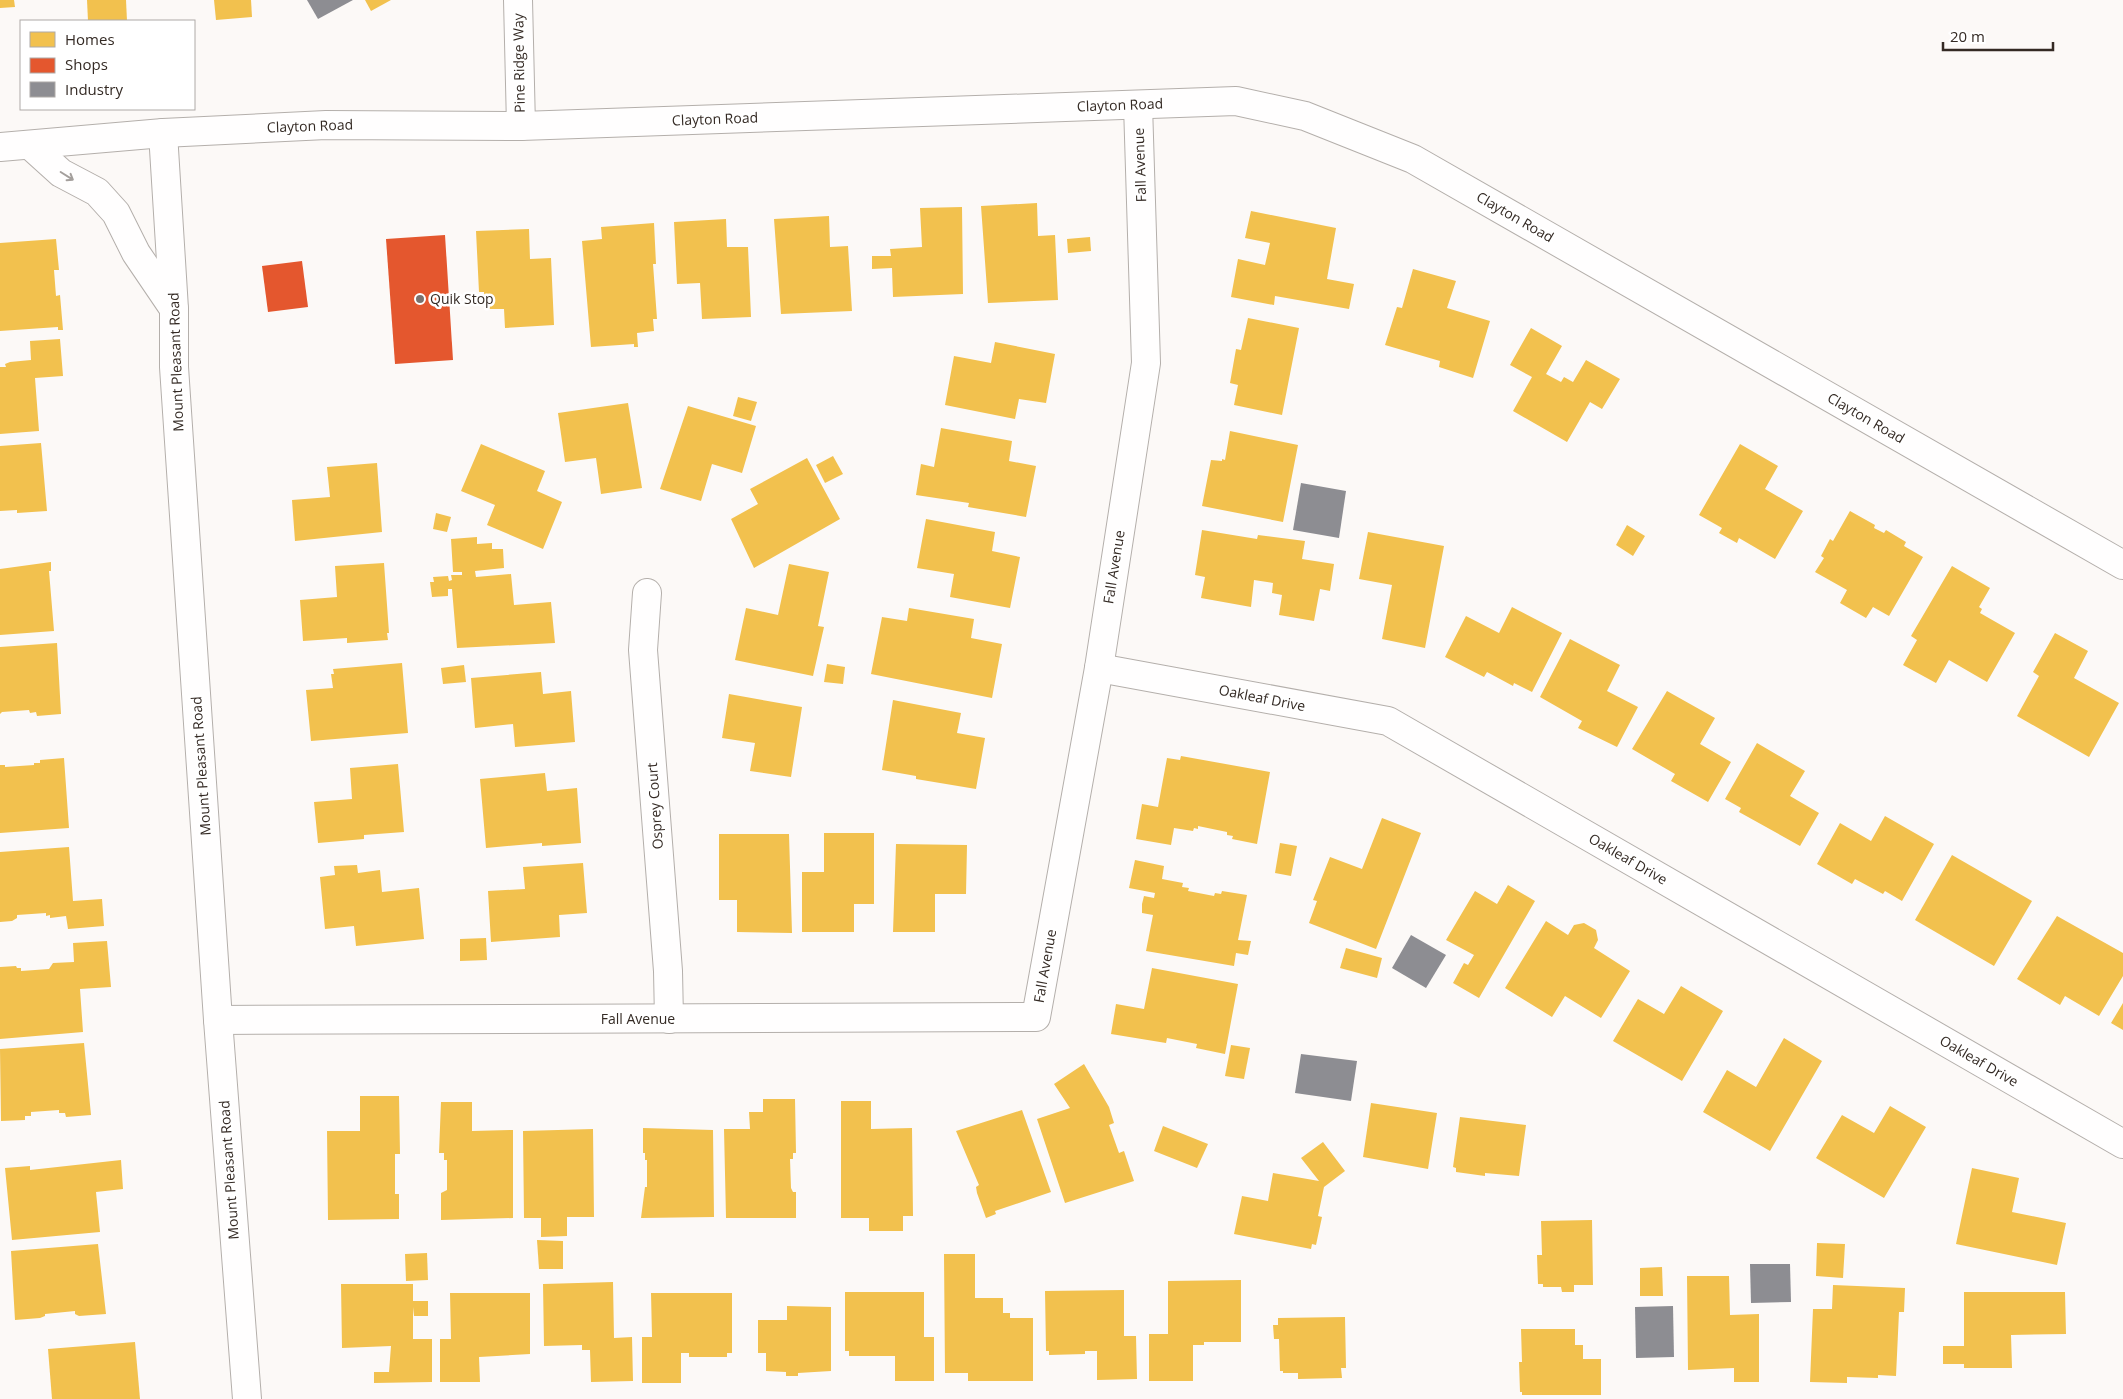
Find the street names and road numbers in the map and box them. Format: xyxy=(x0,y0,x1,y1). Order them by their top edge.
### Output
street label: Pine Ridge Way xyxy=(508,12,529,113)
street label: Clayton Road xyxy=(1077,94,1163,115)
street label: Clayton Road xyxy=(672,108,758,129)
street label: Clayton Road xyxy=(267,115,353,136)
street label: Fall Avenue xyxy=(1129,127,1150,203)
street label: Clayton Road xyxy=(1473,187,1557,246)
street label: Mount Pleasant Road xyxy=(164,292,187,432)
street label: Clayton Road xyxy=(1824,388,1908,447)
street label: Fall Avenue xyxy=(1098,529,1129,605)
street label: Oakleaf Drive xyxy=(1217,680,1307,715)
street label: Mount Pleasant Road xyxy=(186,696,215,836)
street label: Osprey Court xyxy=(642,762,667,850)
street label: Oakleaf Drive xyxy=(1585,828,1671,889)
street label: Fall Avenue xyxy=(1029,927,1060,1004)
street label: Fall Avenue xyxy=(601,1009,675,1028)
street label: Oakleaf Drive xyxy=(1936,1030,2022,1091)
street label: Mount Pleasant Road xyxy=(214,1100,243,1240)

